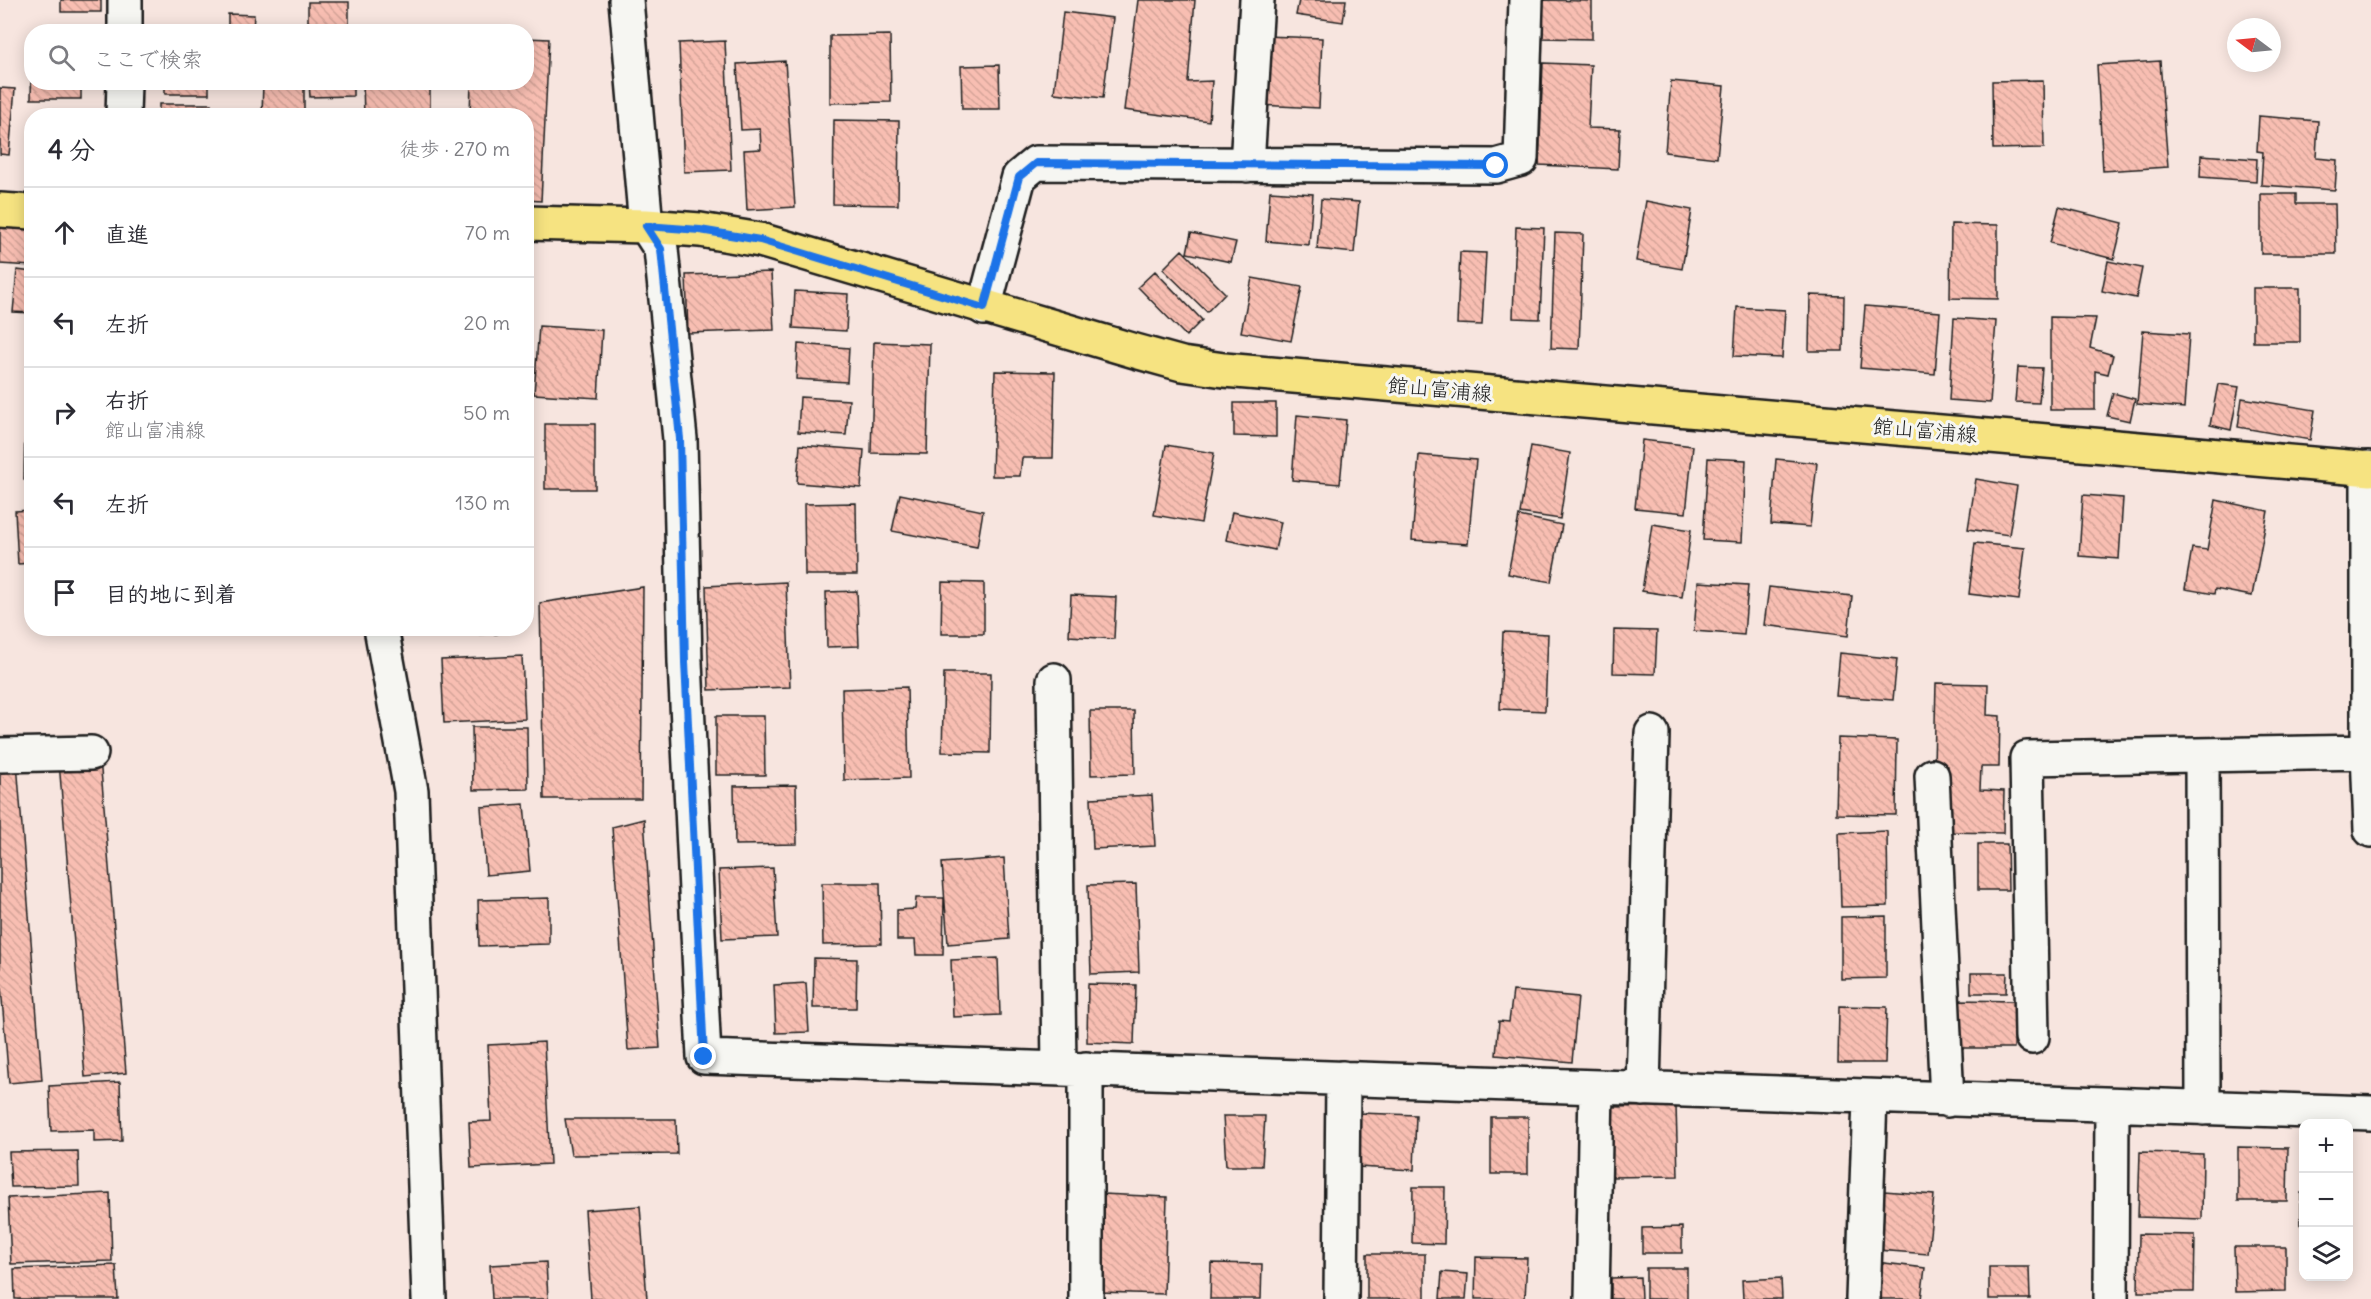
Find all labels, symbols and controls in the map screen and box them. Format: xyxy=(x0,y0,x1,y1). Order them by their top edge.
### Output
north arrow xyxy=(2227,18,2281,72)
search box xyxy=(24,24,534,90)
icon: search xyxy=(45,41,78,74)
text: ここで検索 xyxy=(93,45,203,73)
text: 4 分 xyxy=(48,133,95,166)
text: 徒歩 · 270 m xyxy=(400,136,510,161)
route start xyxy=(1482,152,1508,178)
icon: ahead xyxy=(48,216,81,249)
text: 直進 xyxy=(105,220,149,248)
text: 70 m xyxy=(465,220,510,245)
icon: left xyxy=(48,306,81,339)
text: 左折 xyxy=(105,310,149,338)
text: 20 m xyxy=(464,310,510,335)
street label: 館山富浦線 xyxy=(1387,371,1493,407)
text: 右折 xyxy=(105,386,149,414)
icon: right xyxy=(48,396,81,429)
text: 50 m xyxy=(463,400,510,425)
street label: 館山富浦線 xyxy=(1872,412,1978,448)
text: 館山富浦線 xyxy=(105,417,205,442)
icon: left xyxy=(48,486,81,519)
text: 左折 xyxy=(105,490,149,518)
text: 130 m xyxy=(455,490,510,515)
icon: arrive xyxy=(48,576,81,609)
text: 目的地に到着 xyxy=(105,580,237,608)
route end xyxy=(690,1043,716,1069)
map controls xyxy=(2299,1119,2353,1281)
button: + xyxy=(2299,1119,2353,1173)
button: − xyxy=(2299,1173,2353,1227)
button: layers xyxy=(2299,1227,2353,1281)

